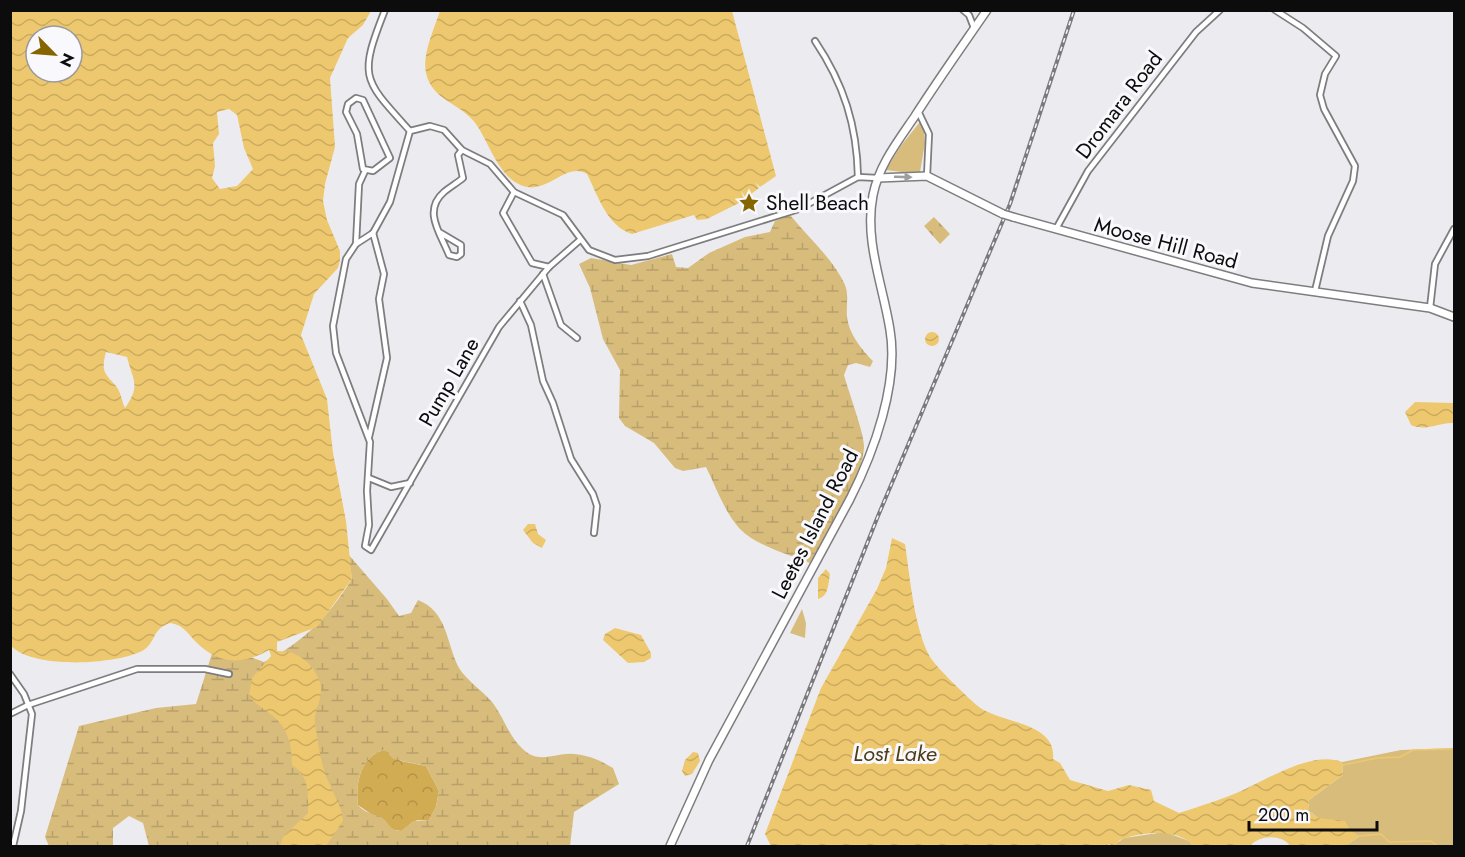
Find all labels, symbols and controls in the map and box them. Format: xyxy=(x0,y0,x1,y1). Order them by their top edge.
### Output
north arrow xyxy=(24,24,84,84)
street label: Dromara Road xyxy=(1068,45,1170,165)
text: N xyxy=(54,50,80,71)
one-way arrow xyxy=(893,173,912,182)
place label: Shell Beach xyxy=(766,188,869,218)
place icon: Shell Beach xyxy=(737,191,761,215)
street label: Moose Hill Road xyxy=(1091,209,1241,277)
street label: Pump Lane xyxy=(411,332,487,432)
street label: Leetes Island Road xyxy=(764,444,866,604)
water label: Lost Lake xyxy=(853,737,937,769)
scale bar xyxy=(1249,794,1376,832)
text: 200 m xyxy=(1258,802,1309,828)

